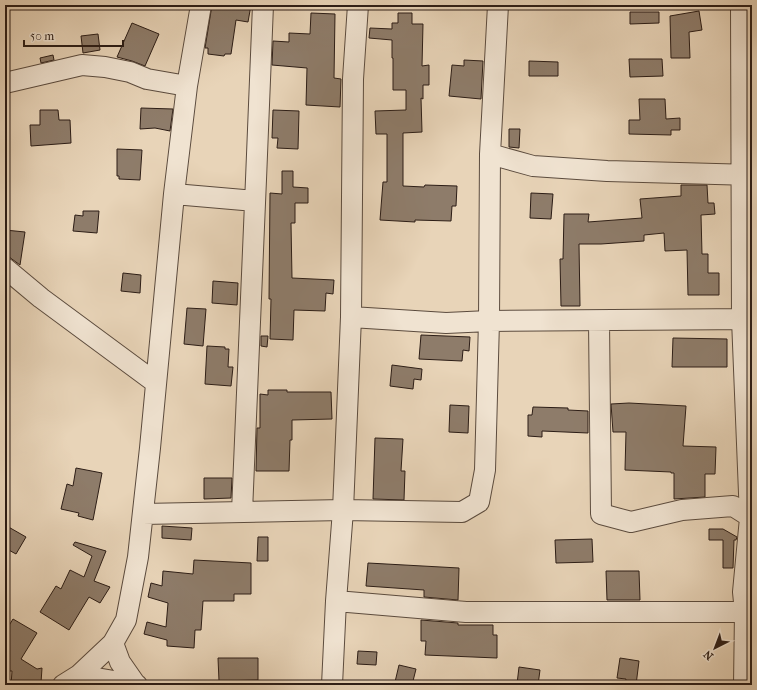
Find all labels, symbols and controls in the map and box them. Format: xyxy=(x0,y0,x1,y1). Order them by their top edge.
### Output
scale bar xyxy=(24,22,123,48)
text: 50 m xyxy=(30,29,54,43)
north arrow xyxy=(695,628,735,668)
text: N xyxy=(701,647,716,663)

